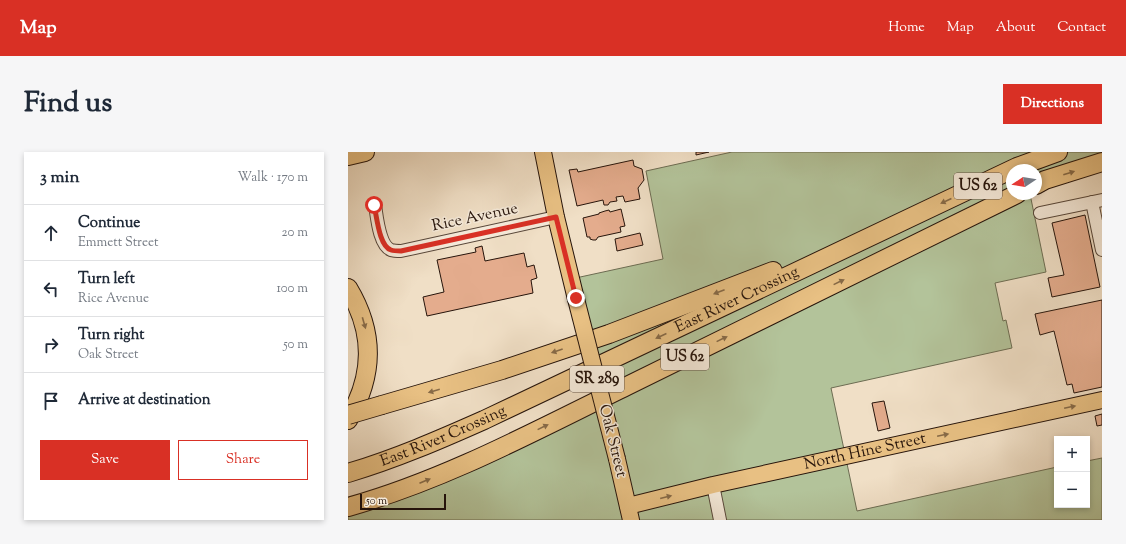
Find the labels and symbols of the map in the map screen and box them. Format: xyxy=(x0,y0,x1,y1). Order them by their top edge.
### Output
north arrow xyxy=(1006,164,1042,200)
one-way arrow xyxy=(1063,169,1075,175)
road number: US 62 xyxy=(954,173,1002,199)
route start xyxy=(365,196,383,214)
street label: Rice Avenue xyxy=(430,198,520,238)
one-way arrow xyxy=(940,198,951,204)
street label: East River Crossing xyxy=(671,261,803,339)
one-way arrow xyxy=(833,279,845,285)
route end xyxy=(567,289,585,307)
one-way arrow xyxy=(712,289,724,295)
one-way arrow xyxy=(361,317,367,329)
one-way arrow xyxy=(656,333,667,339)
one-way arrow xyxy=(717,336,728,342)
road number: US 62 xyxy=(661,344,709,370)
one-way arrow xyxy=(551,349,563,355)
road number: SR 289 xyxy=(570,366,624,392)
one-way arrow xyxy=(427,388,439,394)
street label: East River Crossing xyxy=(377,400,510,473)
street label: Oak Street xyxy=(592,402,632,480)
one-way arrow xyxy=(1064,404,1076,410)
one-way arrow xyxy=(537,424,548,430)
street label: North Hine Street xyxy=(802,427,929,476)
one-way arrow xyxy=(937,432,949,438)
one-way arrow xyxy=(419,478,430,484)
scale bar xyxy=(360,492,446,511)
one-way arrow xyxy=(660,494,672,500)

